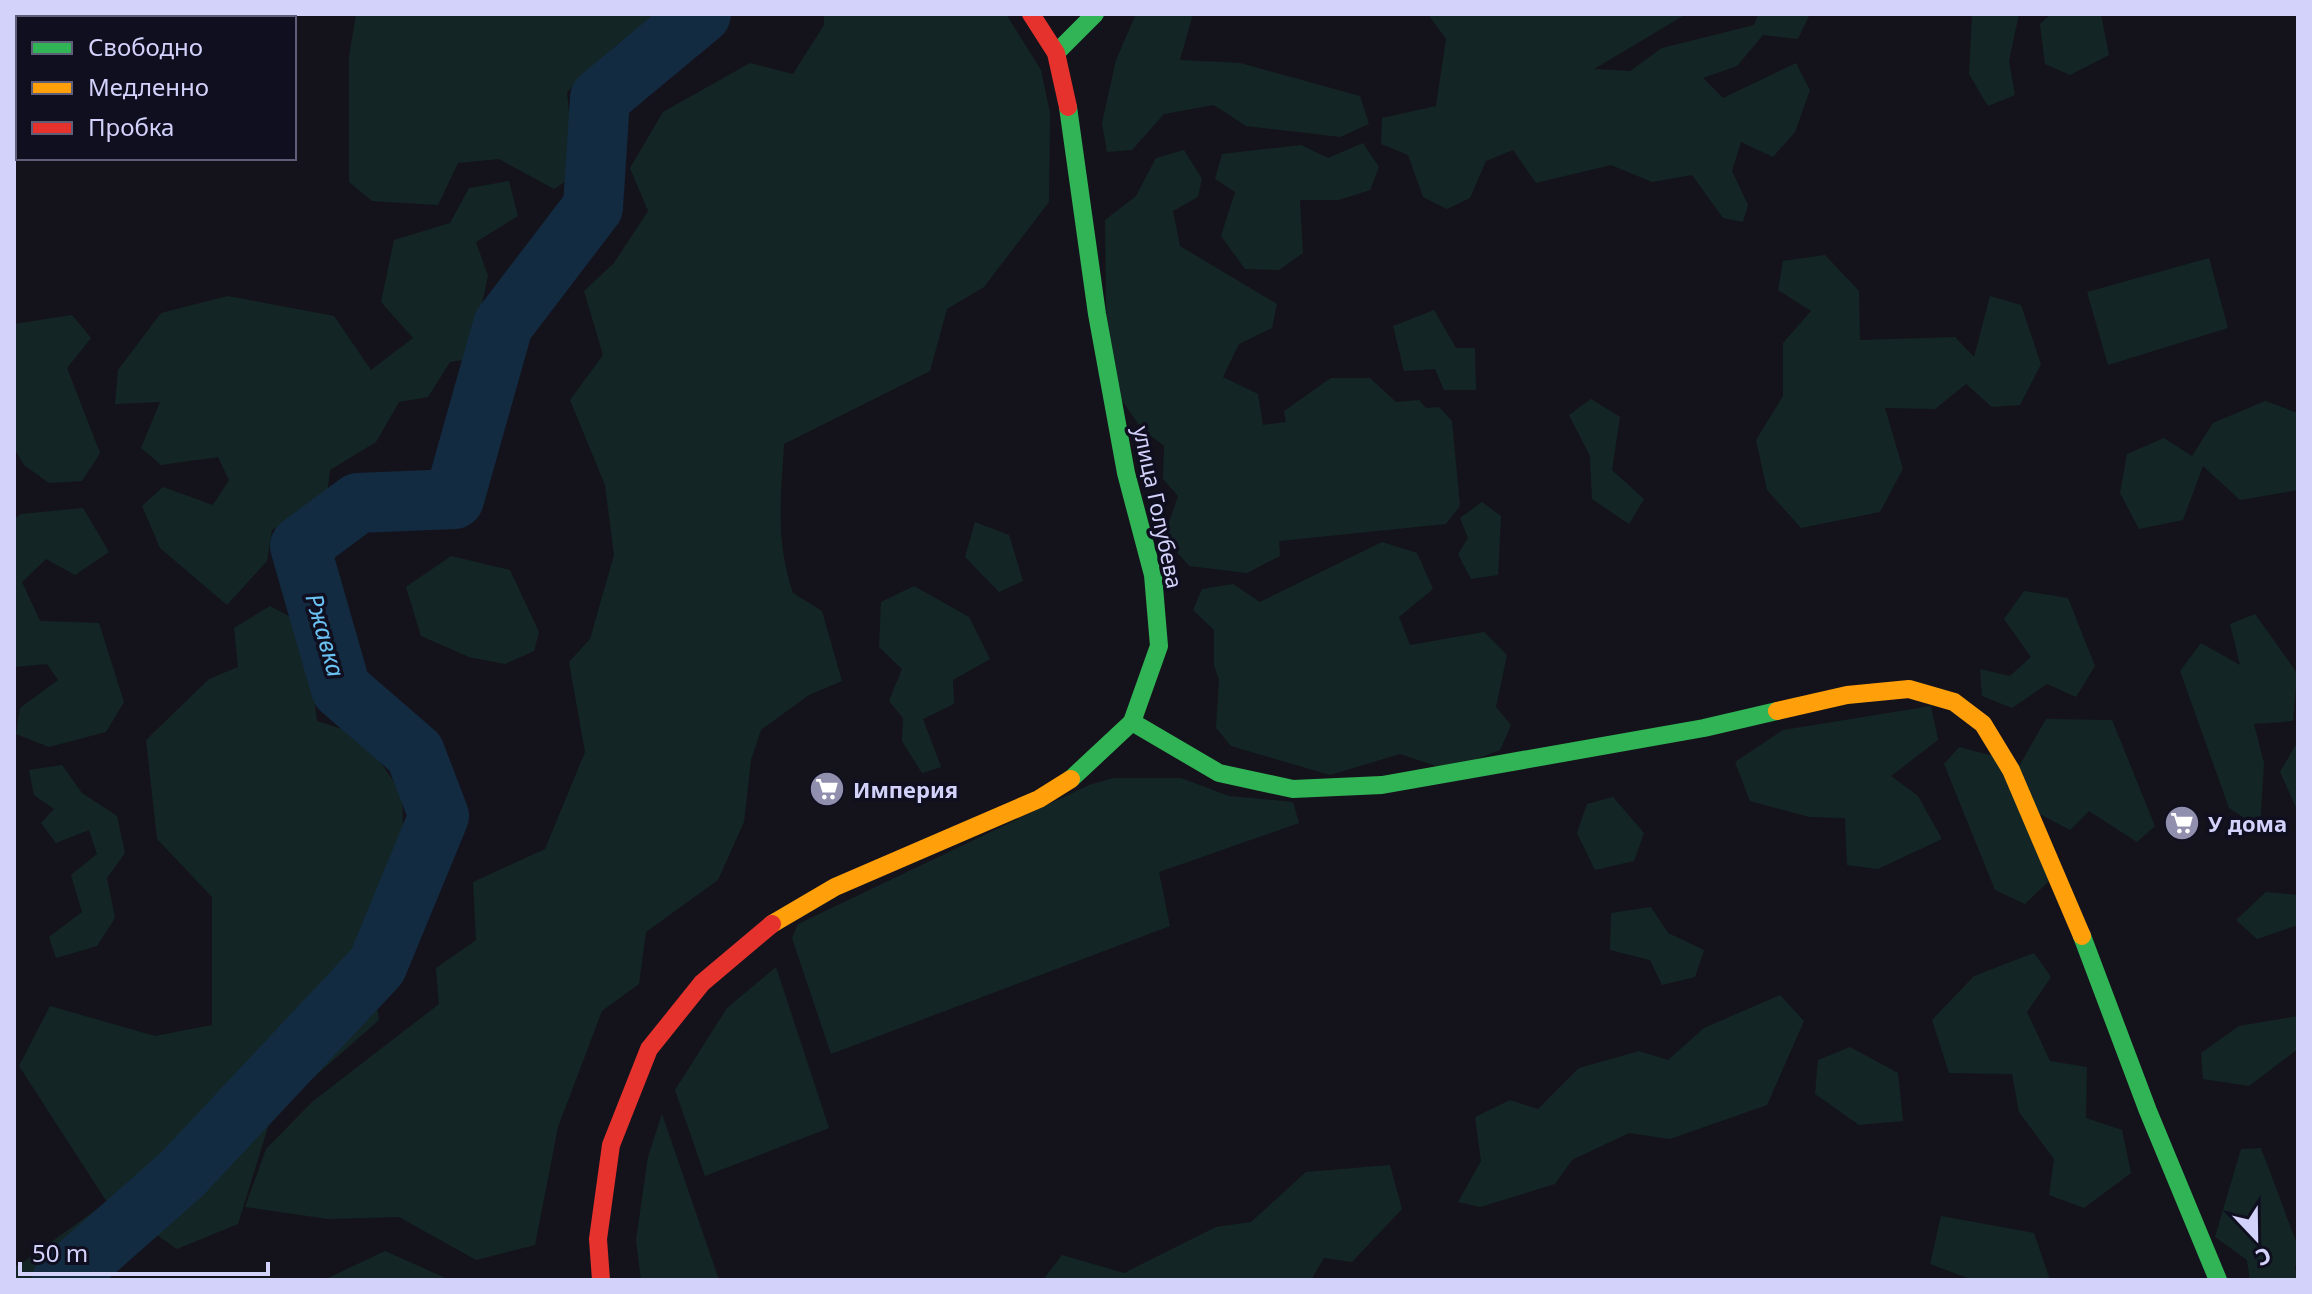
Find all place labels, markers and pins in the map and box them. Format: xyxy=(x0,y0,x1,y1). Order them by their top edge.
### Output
supermarket icon: Империя xyxy=(808,770,846,808)
place label: Империя xyxy=(853,774,958,804)
supermarket icon: У дома xyxy=(2163,804,2201,842)
place label: У дома xyxy=(2208,808,2287,838)

